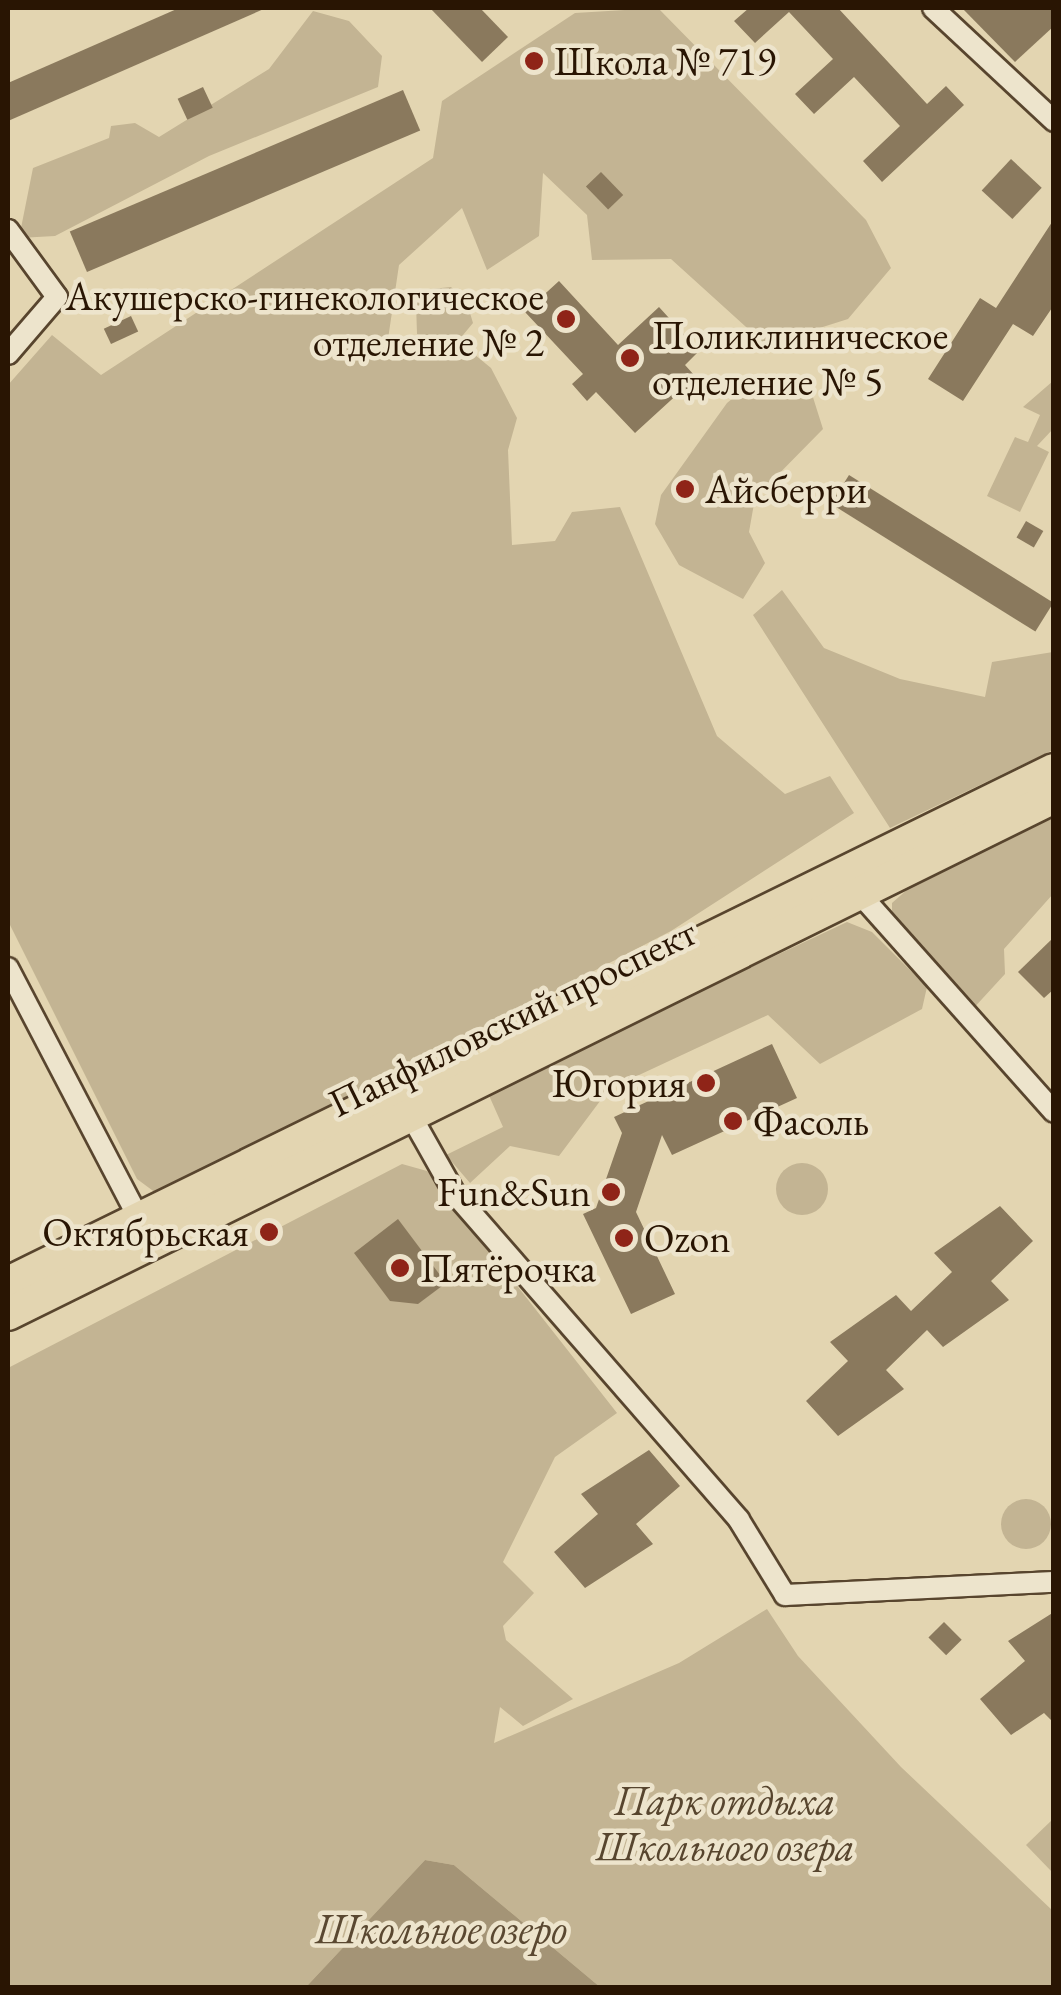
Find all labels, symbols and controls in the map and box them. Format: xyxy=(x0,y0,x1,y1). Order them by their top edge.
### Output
place label: Школа № 719 xyxy=(554,37,776,85)
marker: Школа № 719 xyxy=(523,50,545,72)
place label: Акушерско-гинекологическое отделение № 2 xyxy=(65,272,544,366)
marker: Акушерско-гинекологическое отделение № 2 xyxy=(553,306,579,332)
place label: Поликлиническое отделение № 5 xyxy=(652,311,948,405)
marker: Поликлиническое отделение № 5 xyxy=(617,345,643,371)
place label: Айсберри xyxy=(705,465,867,513)
marker: Айсберри xyxy=(674,478,696,500)
street label: Панфиловский проспект xyxy=(320,907,704,1127)
place label: Югория xyxy=(551,1059,686,1107)
marker: Югория xyxy=(695,1072,717,1094)
place label: Фасоль xyxy=(753,1097,869,1145)
marker: Фасоль xyxy=(722,1110,744,1132)
place label: Fun&Sun xyxy=(437,1168,591,1216)
marker: Fun&Sun xyxy=(600,1181,622,1203)
place label: Октябрьская xyxy=(42,1208,249,1256)
place label: Ozon xyxy=(644,1214,731,1262)
marker: Октябрьская xyxy=(258,1221,280,1243)
marker: Ozon xyxy=(613,1227,635,1249)
place label: Пятёрочка xyxy=(420,1244,596,1292)
marker: Пятёрочка xyxy=(389,1257,411,1279)
park label: Парк отдыха Школьного озера xyxy=(595,1776,855,1870)
water label: Школьное озеро xyxy=(315,1904,567,1954)

